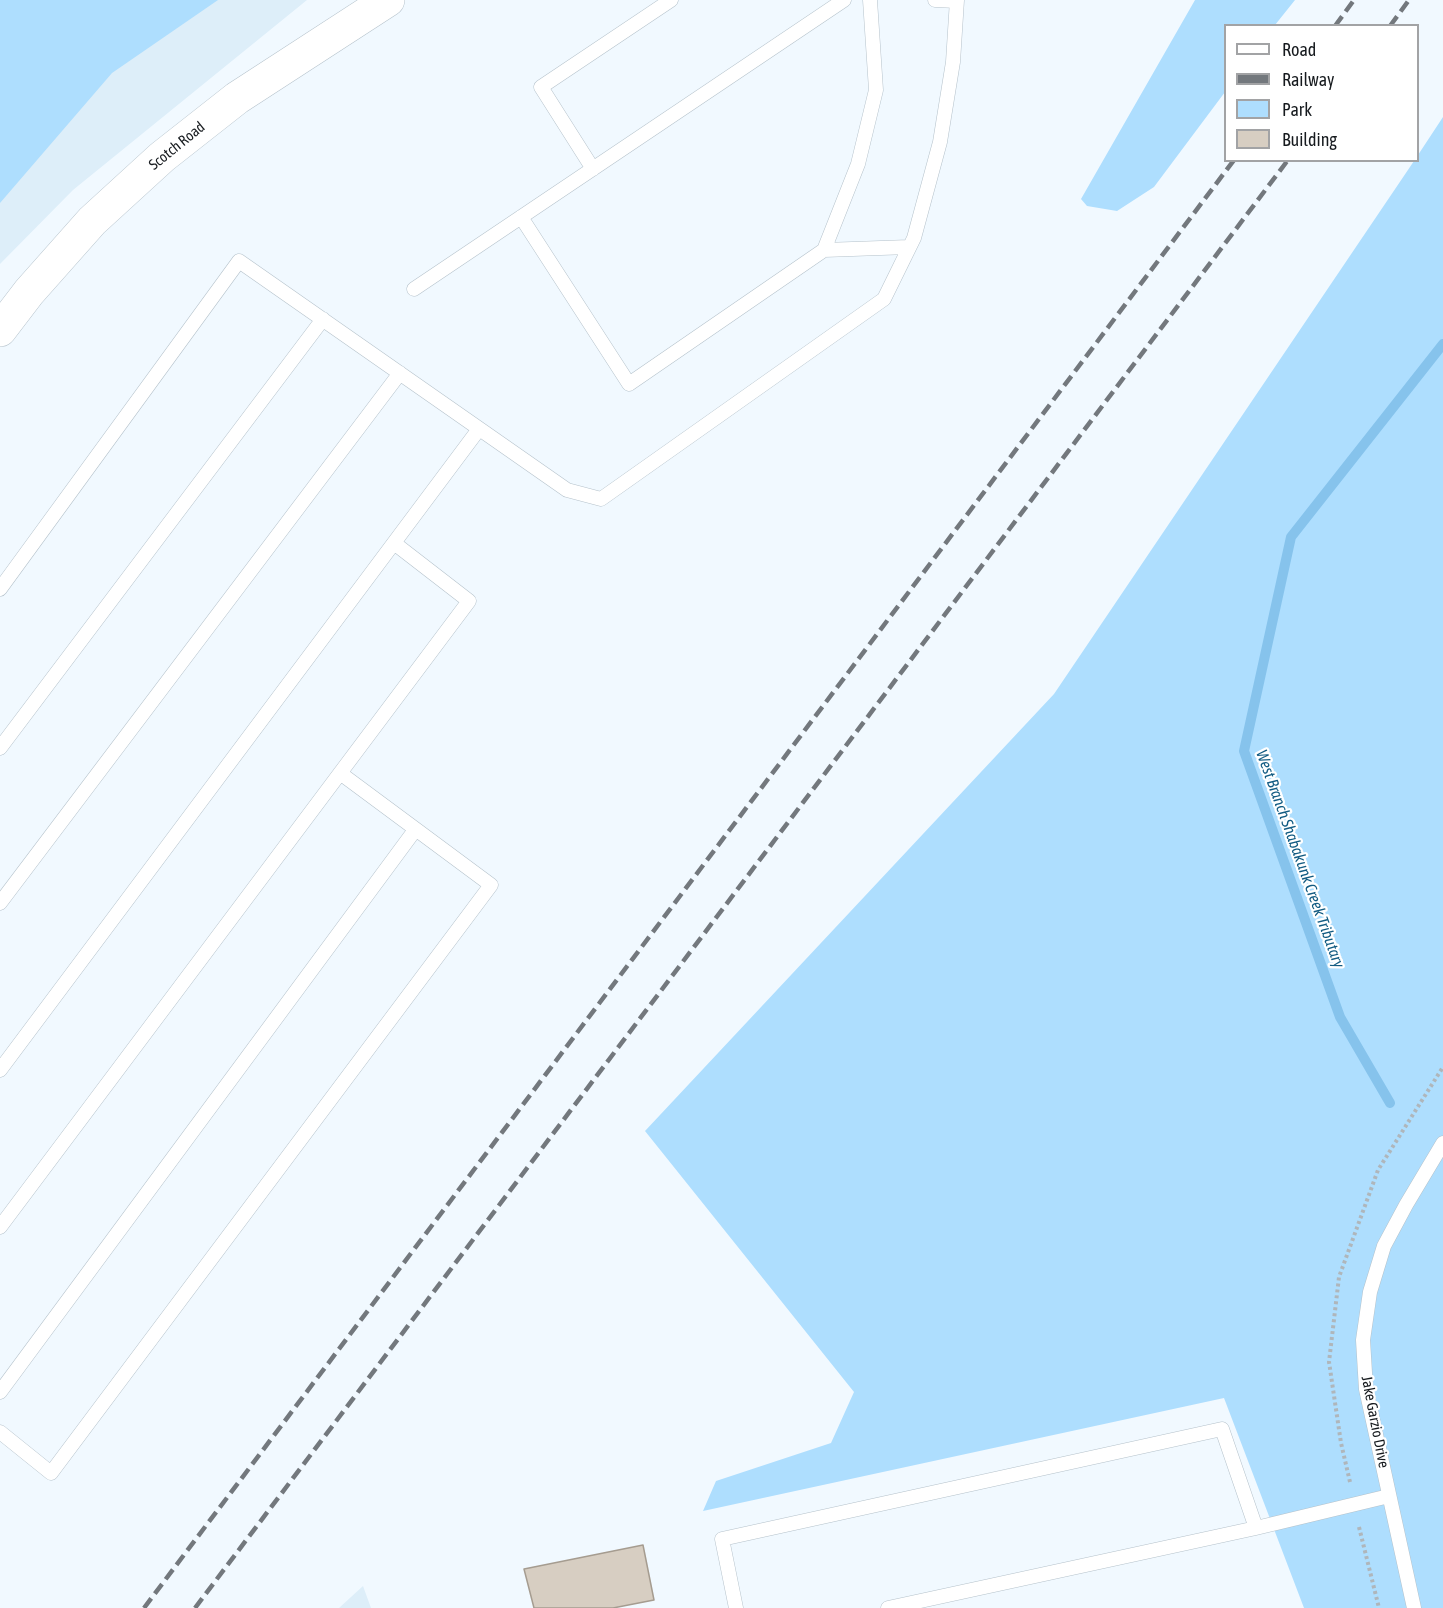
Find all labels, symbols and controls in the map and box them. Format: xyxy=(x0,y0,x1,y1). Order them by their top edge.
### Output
legend xyxy=(1224,24,1419,162)
text: Road xyxy=(1282,39,1316,60)
text: Railway xyxy=(1282,69,1334,90)
text: Park xyxy=(1282,99,1312,120)
street label: Scotch Road xyxy=(145,118,209,174)
text: Building xyxy=(1282,129,1337,150)
water label: West Branch Shabakunk Creek Tributary xyxy=(1252,748,1348,970)
street label: Jake Garzio Drive xyxy=(1357,1374,1393,1470)

